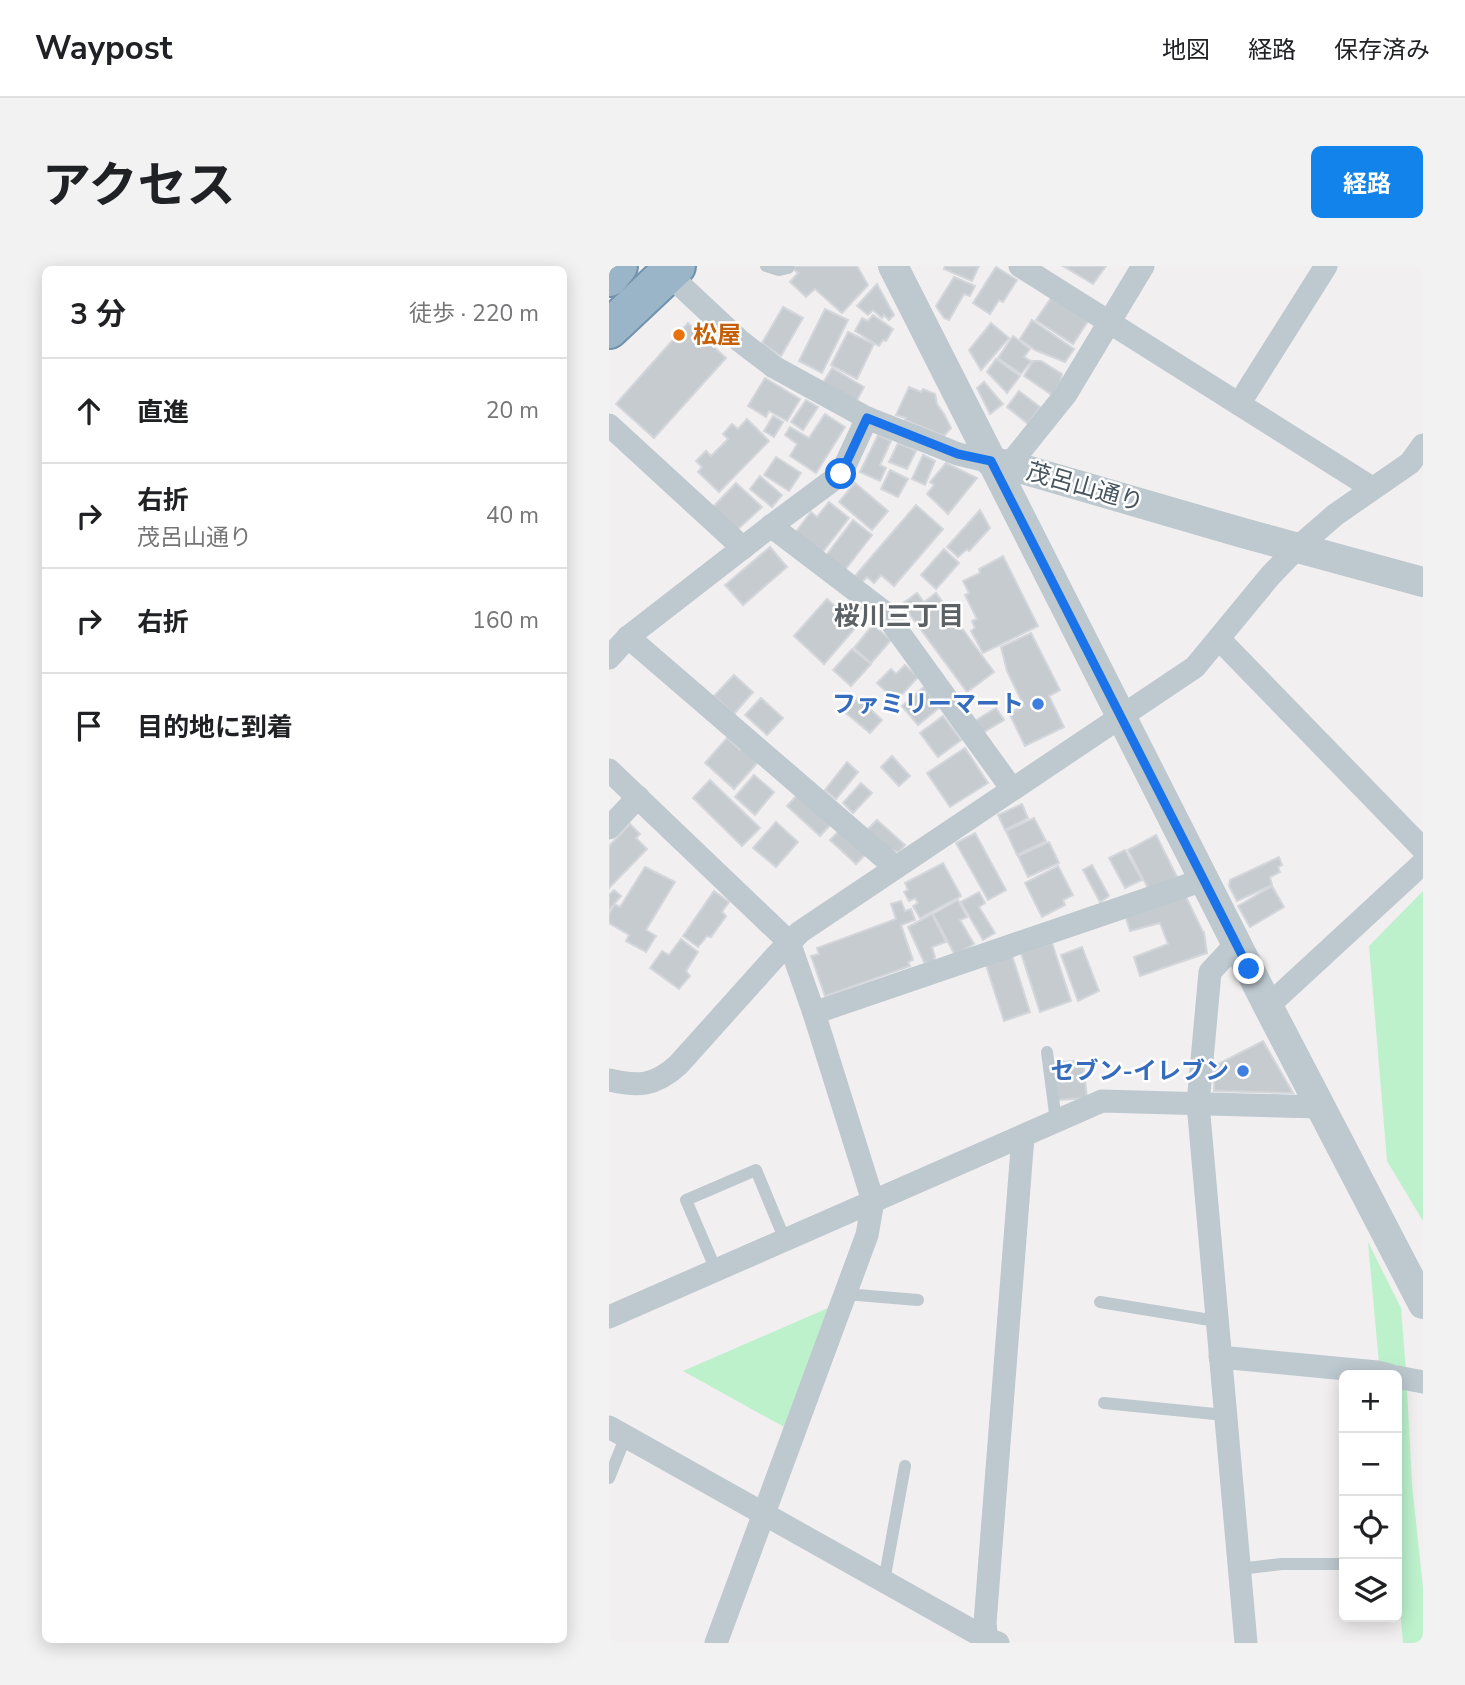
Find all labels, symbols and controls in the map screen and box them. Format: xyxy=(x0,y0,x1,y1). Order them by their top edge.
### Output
text: Waypost xyxy=(35,26,172,71)
text: 地図 xyxy=(1162,34,1210,66)
text: 経路 xyxy=(1248,34,1296,66)
text: 保存済み xyxy=(1334,34,1430,66)
button: 経路 xyxy=(1311,146,1423,218)
text: アクセス xyxy=(42,152,236,219)
text: 3 分 xyxy=(70,294,126,335)
text: 徒歩 · 220 m xyxy=(409,298,539,329)
place label: 松屋 xyxy=(693,319,741,351)
marker: 松屋 xyxy=(671,327,687,343)
icon: ahead xyxy=(70,392,108,430)
text: 直進 xyxy=(137,395,189,430)
text: 20 m xyxy=(486,395,539,426)
street label: 茂呂山通り xyxy=(1023,455,1147,519)
route start xyxy=(825,458,856,489)
text: 右折 xyxy=(137,483,189,518)
icon: right xyxy=(70,497,108,535)
text: 40 m xyxy=(486,500,539,531)
text: 茂呂山通り xyxy=(137,522,252,553)
district label: 桜川三丁目 xyxy=(834,599,964,634)
icon: right xyxy=(70,602,108,640)
text: 右折 xyxy=(137,605,189,640)
text: 160 m xyxy=(472,605,539,636)
place label: ファミリーマート xyxy=(832,688,1024,720)
marker: ファミリーマート xyxy=(1030,696,1046,712)
icon: arrive xyxy=(70,707,108,745)
text: 目的地に到着 xyxy=(137,710,293,745)
route end xyxy=(1233,953,1264,984)
place label: セブン-イレブン xyxy=(1051,1055,1229,1087)
marker: セブン-イレブン xyxy=(1235,1063,1251,1079)
map controls xyxy=(1339,1370,1402,1622)
button: + xyxy=(1339,1370,1402,1433)
button: − xyxy=(1339,1433,1402,1496)
button: locate xyxy=(1339,1496,1402,1559)
button: layers xyxy=(1339,1559,1402,1622)

